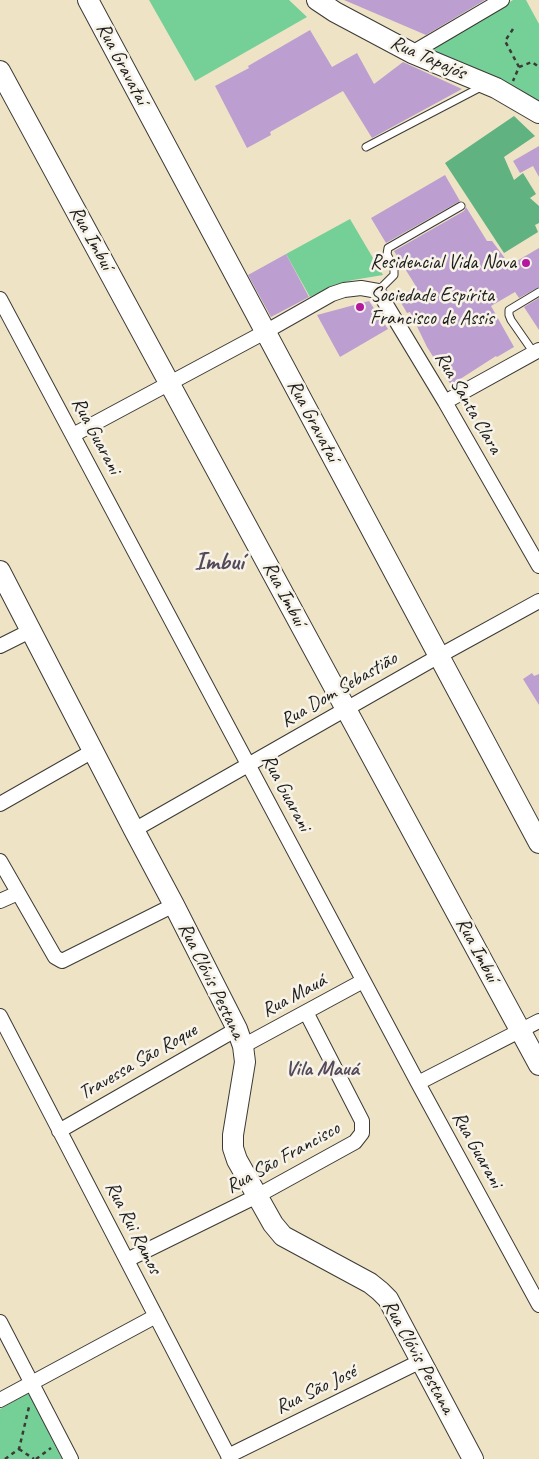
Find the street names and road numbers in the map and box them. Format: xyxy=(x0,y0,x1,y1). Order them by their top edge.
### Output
street label: Rua Gravataí xyxy=(90,19,154,109)
street label: Rua Tapajós xyxy=(387,31,469,85)
street label: Rua Imbuí xyxy=(64,202,118,274)
street label: Rua Santa Clara xyxy=(429,348,507,458)
street label: Rua Gravataí xyxy=(281,376,345,466)
street label: Rua Guarani xyxy=(66,393,126,479)
street label: Rua Imbuí xyxy=(257,558,311,630)
street label: Rua Dom Sebastião xyxy=(276,647,402,733)
street label: Rua Guarani xyxy=(256,750,316,836)
street label: Rua Imbuí xyxy=(450,914,504,986)
street label: Rua Clóvis Pestana xyxy=(172,919,250,1043)
street label: Rua Mauá xyxy=(258,969,330,1023)
street label: Travessa São Roque xyxy=(75,1018,201,1106)
street label: Rua Guarani xyxy=(446,1108,508,1192)
street label: Rua São Francisco xyxy=(222,1117,344,1199)
street label: Rua Rui Ramos xyxy=(99,1178,167,1278)
street label: Rua Clóvis Pestana xyxy=(377,1296,459,1418)
street label: Rua São José xyxy=(272,1360,360,1420)

